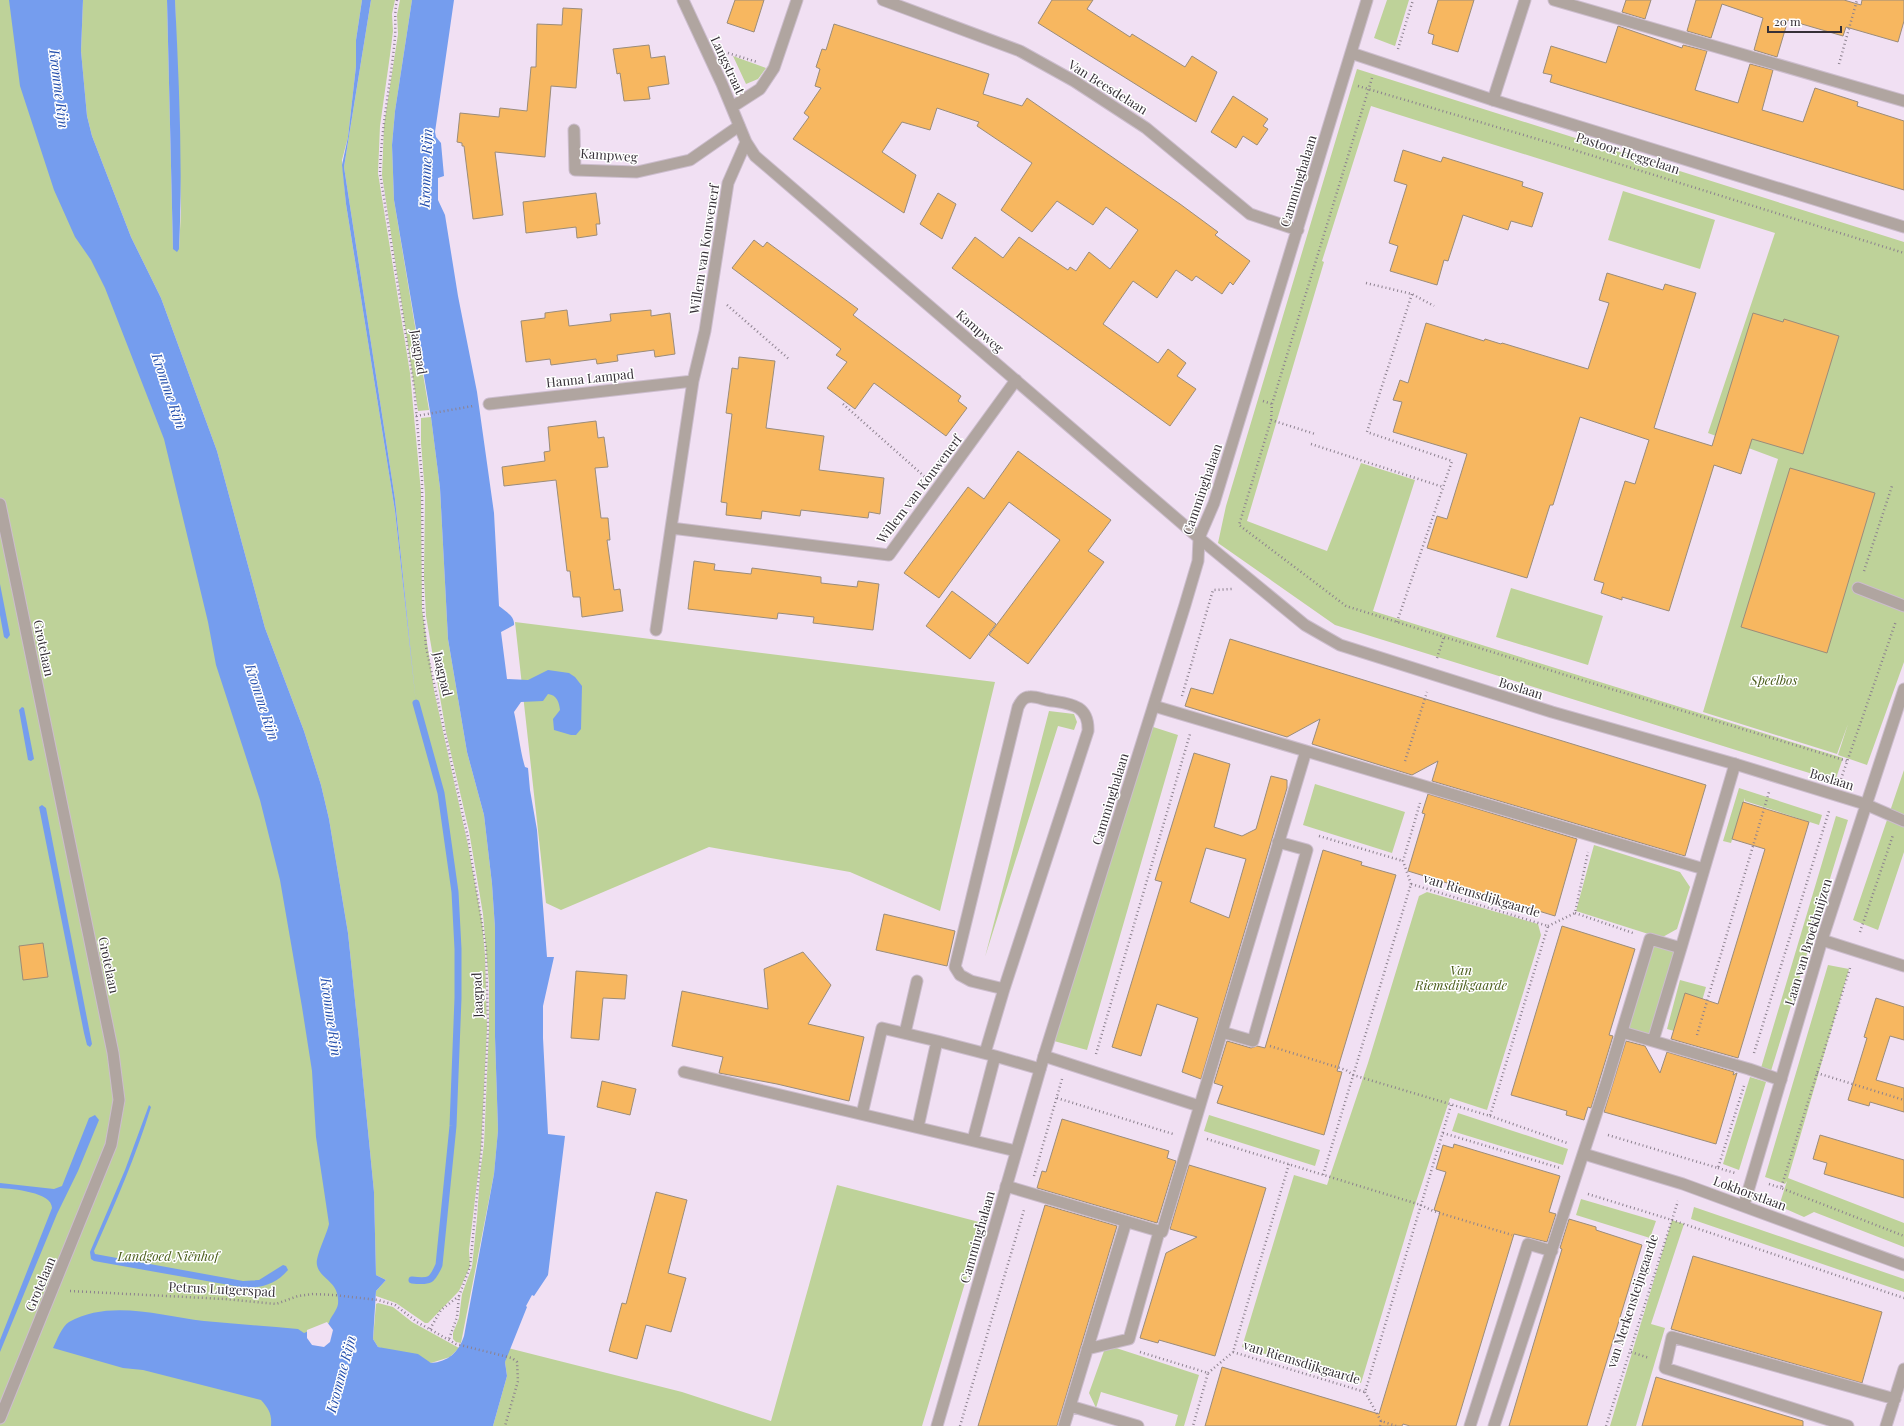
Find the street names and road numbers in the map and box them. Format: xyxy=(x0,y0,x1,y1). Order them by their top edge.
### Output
street label: Langstraat xyxy=(708,33,749,97)
street label: Van Beesdelaan xyxy=(1065,55,1151,118)
street label: Pastoor Heggelaan xyxy=(1574,128,1682,177)
street label: Camminghalaan xyxy=(1275,133,1320,229)
street label: Kampweg xyxy=(580,144,638,165)
street label: Willem van Kouwenerf xyxy=(685,181,722,316)
street label: Kampweg xyxy=(953,305,1008,356)
street label: Jaagpad xyxy=(407,327,432,376)
street label: Hanna Lampad xyxy=(545,364,635,391)
street label: Willem van Kouwenerf xyxy=(872,430,966,547)
street label: Camminghalaan xyxy=(1178,441,1225,537)
street label: Grotelaan xyxy=(30,618,59,678)
street label: Jaagpad xyxy=(430,649,457,698)
street label: Boslaan xyxy=(1497,673,1546,702)
street label: Camminghalaan xyxy=(1087,751,1132,847)
street label: Boslaan xyxy=(1808,764,1857,793)
street label: van Riemsdijkgaarde xyxy=(1421,868,1543,920)
street label: Laan van Broekhuijzen xyxy=(1780,876,1835,1007)
street label: Grotelaan xyxy=(95,935,124,995)
street label: Jaagpad xyxy=(467,972,486,1019)
street label: Lokhorstlaan xyxy=(1711,1171,1789,1214)
street label: Camminghalaan xyxy=(955,1188,998,1285)
street label: van Merkensteijngaarde xyxy=(1602,1232,1661,1371)
street label: Grotelaan xyxy=(21,1254,59,1314)
street label: Petrus Lutgerspad xyxy=(168,1277,276,1300)
street label: van Riemsdijkgaarde xyxy=(1241,1335,1363,1387)

